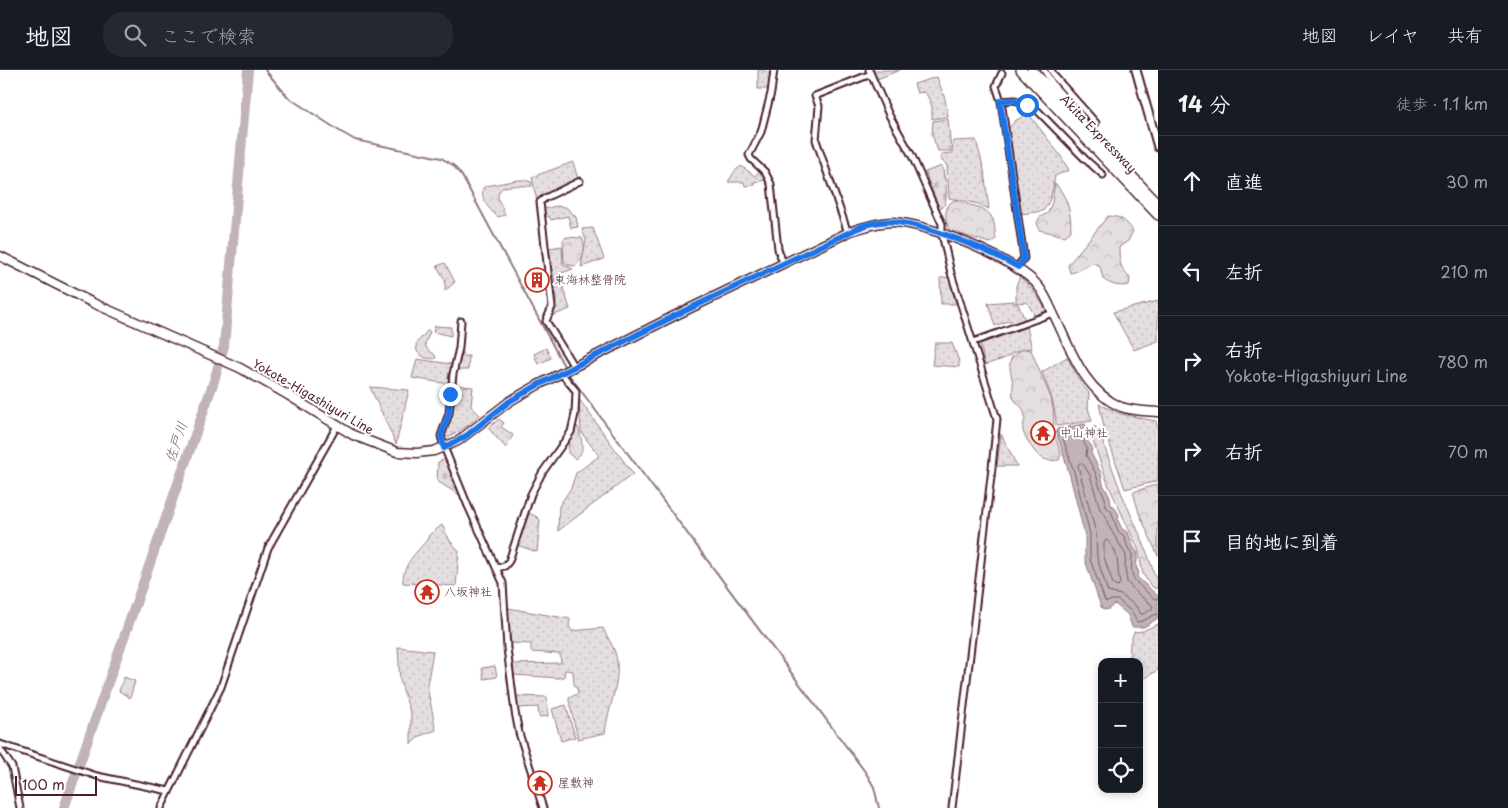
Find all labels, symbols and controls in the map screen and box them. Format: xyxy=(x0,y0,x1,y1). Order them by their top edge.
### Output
search box xyxy=(103,12,453,57)
text: 地図 xyxy=(25,17,73,53)
icon: search xyxy=(121,21,149,49)
text: ここで検索 xyxy=(161,21,256,49)
text: 地図 xyxy=(1302,21,1338,48)
text: レイヤ xyxy=(1366,21,1419,48)
text: 共有 xyxy=(1447,21,1483,48)
text: 14 分 xyxy=(1178,87,1230,119)
street label: Akita Expressway xyxy=(1056,90,1141,177)
text: 徒歩 · 1.1 km xyxy=(1396,91,1488,115)
route start xyxy=(1016,94,1039,117)
icon: ahead xyxy=(1178,167,1206,195)
text: 直進 xyxy=(1225,167,1263,195)
text: 30 m xyxy=(1446,169,1488,193)
icon: left xyxy=(1178,257,1206,285)
text: 左折 xyxy=(1225,257,1263,285)
text: 210 m xyxy=(1440,259,1488,283)
building icon: 東海林整骨院 xyxy=(524,267,550,293)
place label: 東海林整骨院 xyxy=(554,270,626,288)
text: 右折 xyxy=(1225,335,1263,363)
icon: right xyxy=(1178,347,1206,375)
text: 780 m xyxy=(1438,349,1488,373)
street label: Yokote-Higashiyuri Line xyxy=(250,354,378,438)
text: Yokote-Higashiyuri Line xyxy=(1225,363,1408,387)
route end xyxy=(439,383,462,406)
water label: 佐戸川 xyxy=(159,419,192,465)
temple icon: 中山神社 xyxy=(1030,420,1056,446)
place label: 中山神社 xyxy=(1060,423,1108,441)
icon: right xyxy=(1178,437,1206,465)
text: 右折 xyxy=(1225,437,1263,465)
text: 70 m xyxy=(1448,439,1488,463)
icon: arrive xyxy=(1178,527,1206,555)
text: 目的地に到着 xyxy=(1225,527,1339,555)
temple icon: 八坂神社 xyxy=(414,579,440,605)
place label: 八坂神社 xyxy=(444,582,492,600)
map controls xyxy=(1098,658,1143,793)
button: + xyxy=(1098,658,1143,703)
button: − xyxy=(1098,703,1143,748)
button: locate xyxy=(1098,748,1143,793)
temple icon: 屋敷神 xyxy=(527,770,553,796)
scale bar xyxy=(15,773,98,796)
place label: 屋敷神 xyxy=(558,773,594,791)
text: 100 m xyxy=(22,774,65,795)

